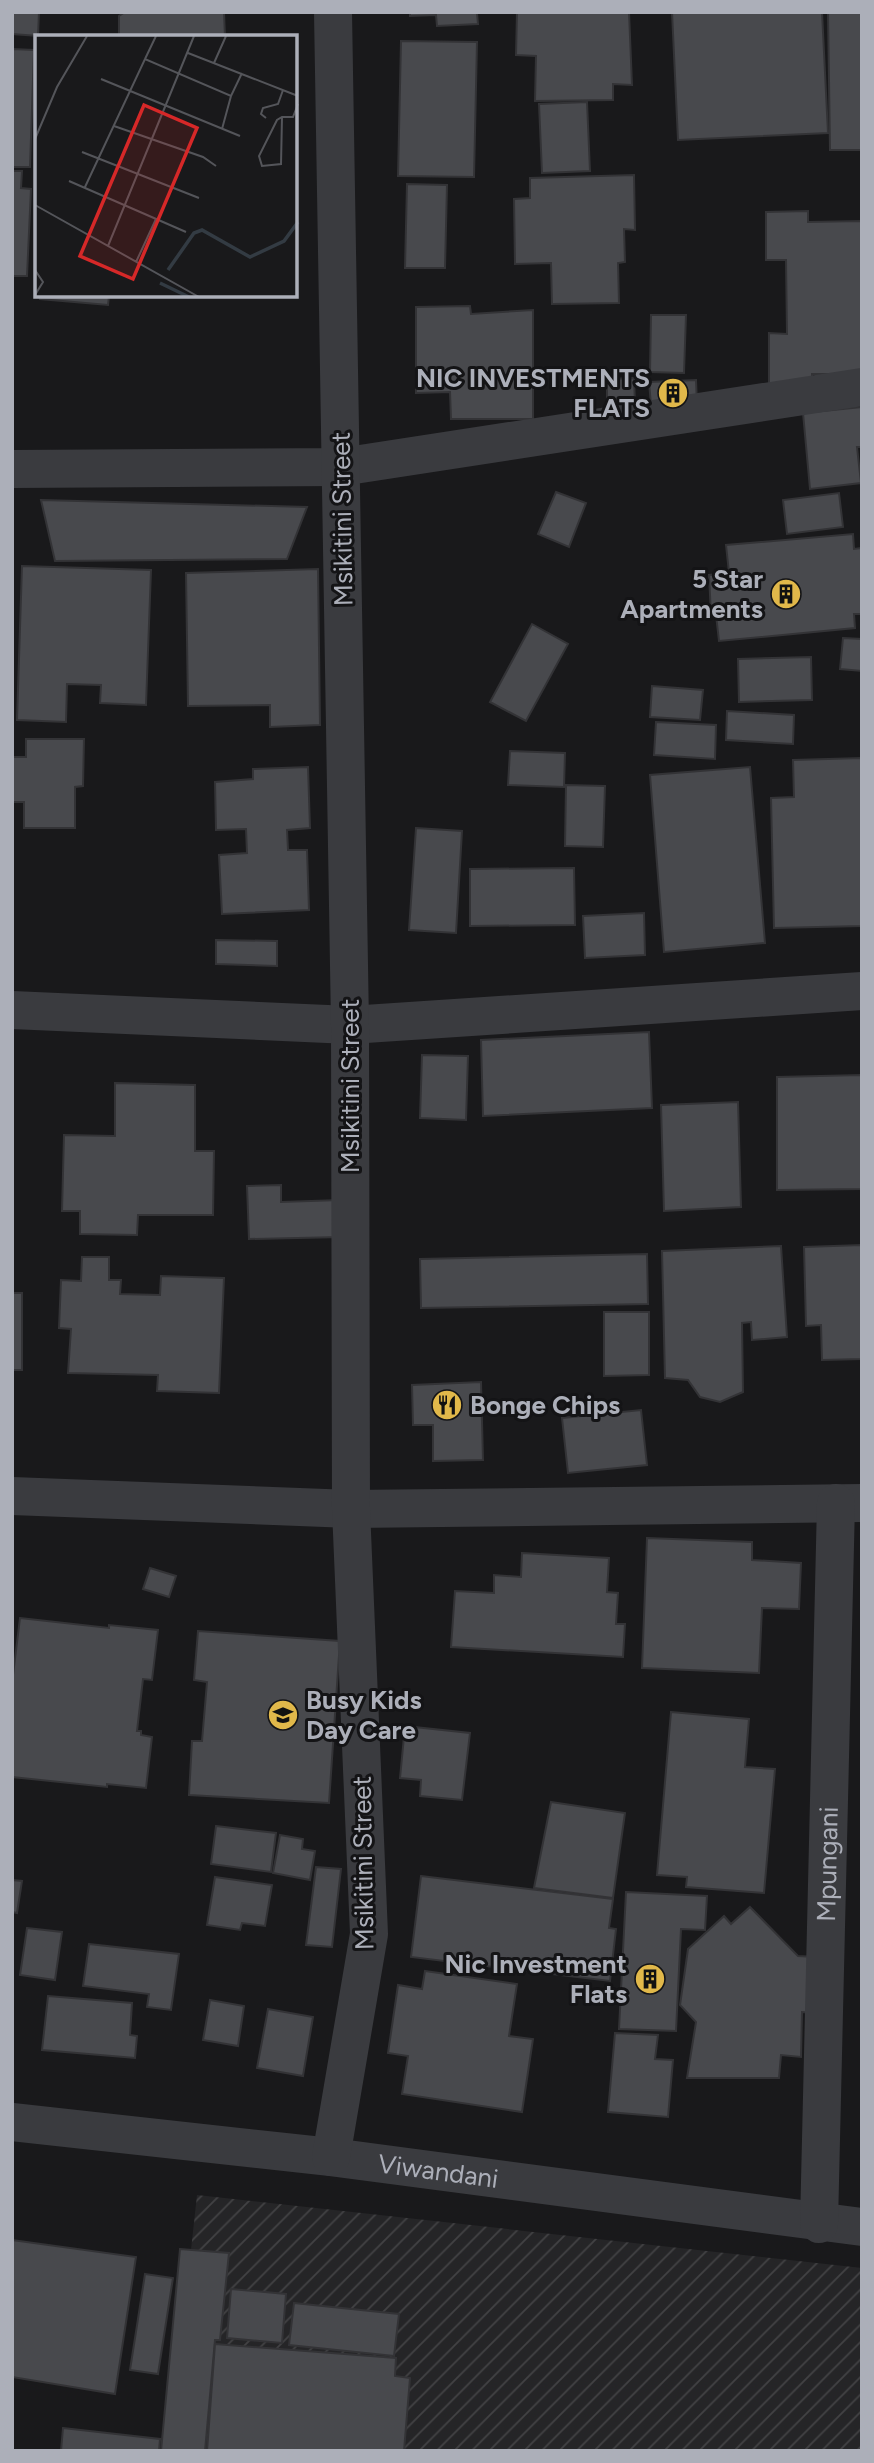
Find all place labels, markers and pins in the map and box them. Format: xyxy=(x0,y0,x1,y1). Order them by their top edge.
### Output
place label: NIC INVESTMENTS FLATS xyxy=(416,362,650,424)
building icon: NIC INVESTMENTS FLATS xyxy=(656,376,690,410)
place label: 5 Star Apartments xyxy=(620,563,763,625)
building icon: 5 Star Apartments xyxy=(769,577,803,611)
restaurant icon: Bonge Chips xyxy=(430,1388,464,1422)
place label: Bonge Chips xyxy=(470,1389,620,1421)
place label: Busy Kids Day Care xyxy=(306,1684,422,1746)
school or university icon: Busy Kids Day Care xyxy=(266,1698,300,1732)
place label: Nic Investment Flats xyxy=(444,1948,627,2010)
building icon: Nic Investment Flats xyxy=(633,1962,667,1996)

